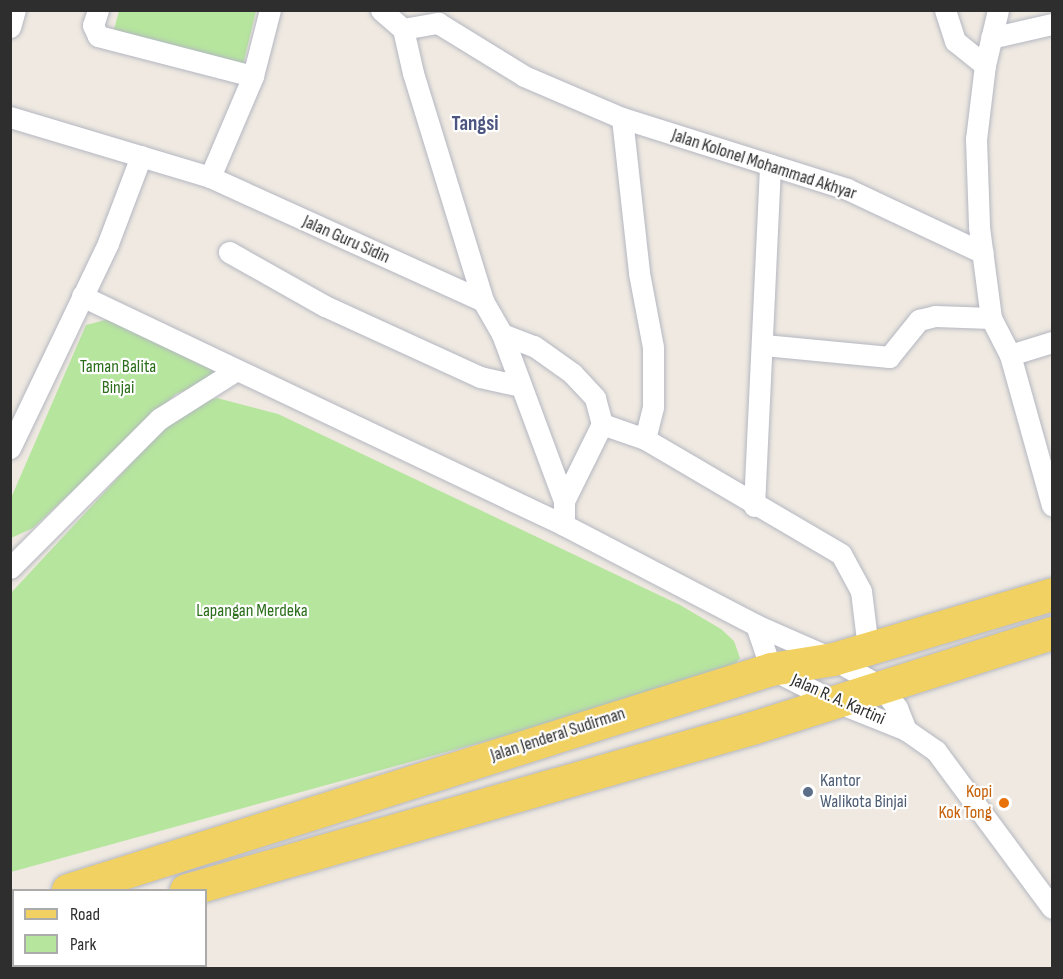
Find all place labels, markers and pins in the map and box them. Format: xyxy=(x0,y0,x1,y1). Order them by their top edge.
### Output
place label: Kantor Walikota Binjai xyxy=(820,771,907,814)
place label: Kopi Kok Tong xyxy=(938,782,992,824)
marker: Kantor Walikota Binjai xyxy=(801,785,815,799)
marker: Kopi Kok Tong xyxy=(997,796,1011,810)

